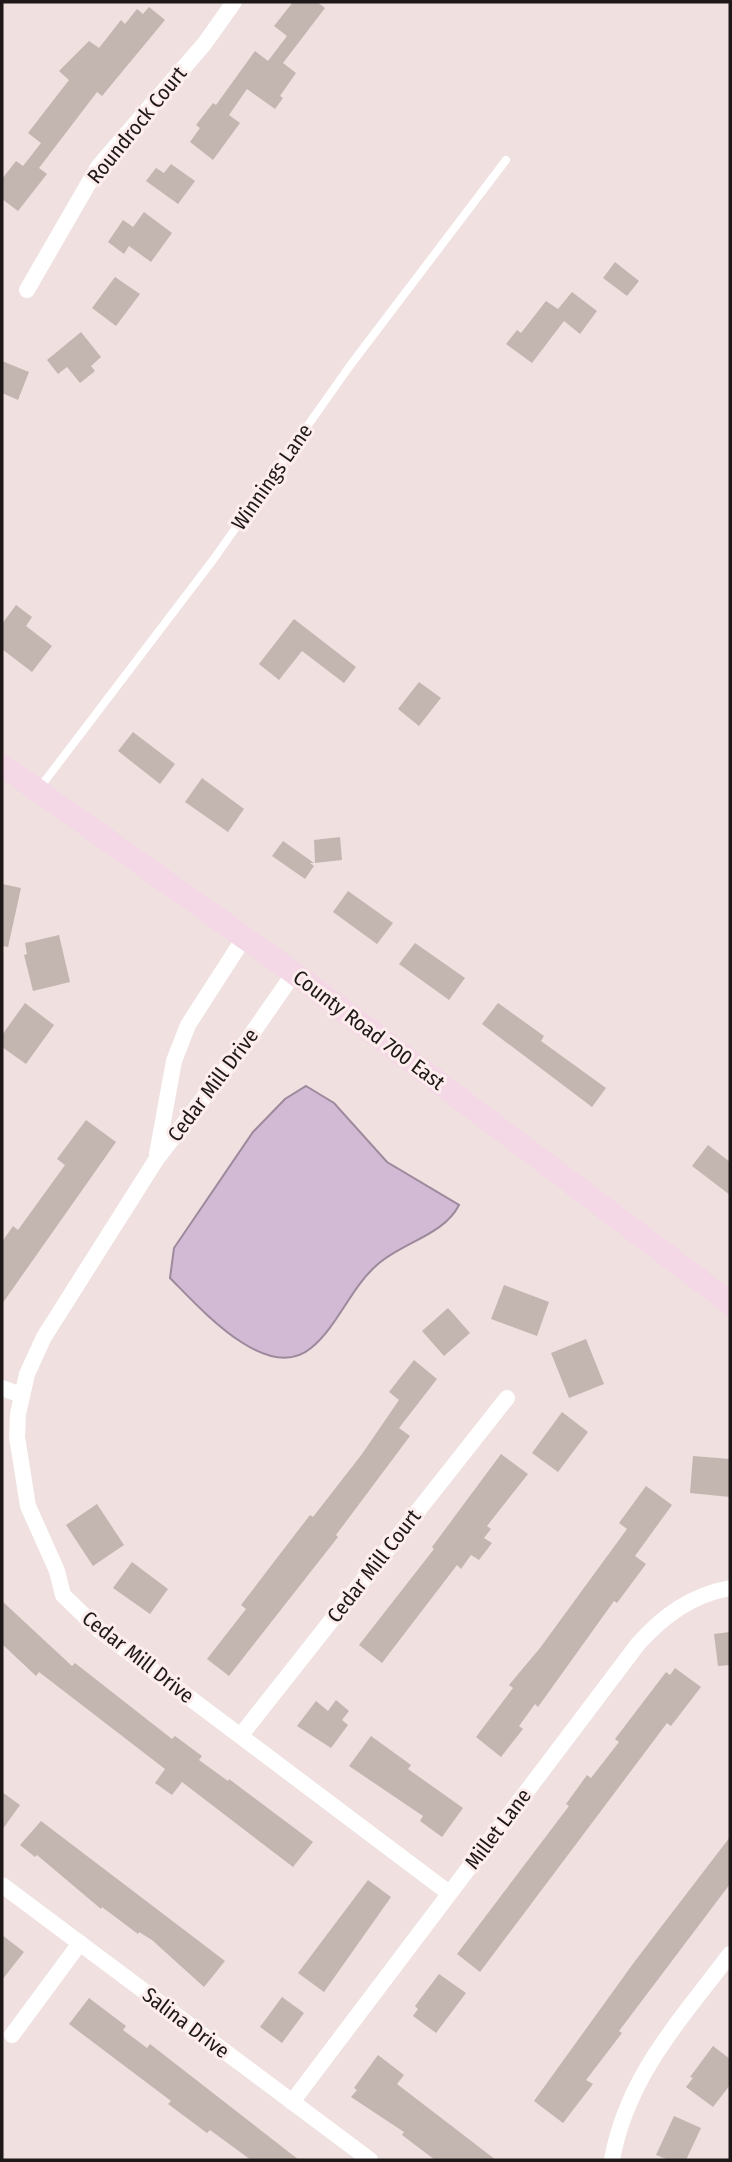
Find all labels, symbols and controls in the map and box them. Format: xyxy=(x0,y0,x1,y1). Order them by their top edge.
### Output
street label: Roundrock Court xyxy=(82,61,192,189)
street label: Winnings Lane xyxy=(226,419,318,535)
street label: County Road 700 East xyxy=(288,964,450,1096)
street label: Cedar Mill Drive xyxy=(162,1023,264,1147)
street label: Cedar Mill Court xyxy=(322,1504,427,1628)
street label: Cedar Mill Drive xyxy=(77,1605,199,1709)
street label: Millet Lane xyxy=(459,1784,537,1874)
street label: Salina Drive xyxy=(137,1982,235,2064)

